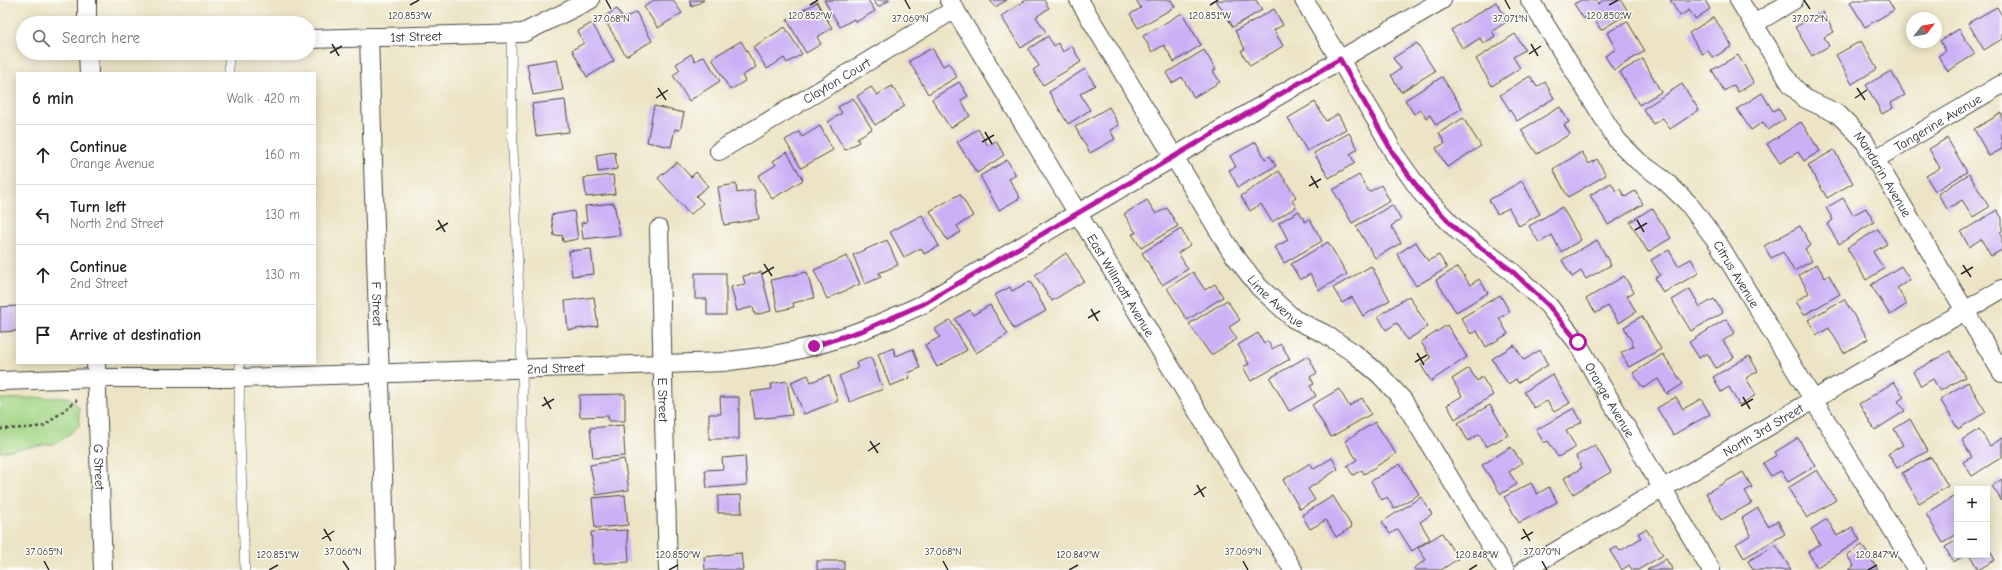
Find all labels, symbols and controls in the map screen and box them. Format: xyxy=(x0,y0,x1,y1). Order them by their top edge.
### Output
text: 120.853°W xyxy=(388,10,432,22)
text: 120.852°W xyxy=(788,10,832,22)
text: 120.851°W xyxy=(1189,10,1232,22)
text: 120.850°W xyxy=(1587,10,1632,22)
north arrow xyxy=(1906,12,1942,48)
text: 37.068°N xyxy=(592,13,630,25)
text: 37.069°N xyxy=(891,13,929,25)
text: 37.071°N xyxy=(1492,13,1528,25)
text: 37.072°N xyxy=(1792,13,1828,25)
search box xyxy=(16,16,316,60)
icon: search xyxy=(30,27,52,49)
street label: 1st Street xyxy=(390,28,443,44)
text: Search here xyxy=(62,29,140,47)
street label: Clayton Court xyxy=(800,54,874,106)
text: 6 min xyxy=(32,89,74,108)
street label: Tangerine Avenue xyxy=(1891,90,1984,154)
text: Walk · 420 m xyxy=(227,91,300,106)
street label: Mandarin Avenue xyxy=(1852,128,1915,220)
text: Continue xyxy=(70,138,127,156)
icon: ahead xyxy=(32,144,54,166)
text: 160 m xyxy=(265,147,300,162)
text: Orange Avenue xyxy=(70,156,155,171)
text: Turn left xyxy=(70,198,126,216)
icon: left xyxy=(32,204,54,226)
text: 130 m xyxy=(265,207,300,222)
text: North 2nd Street xyxy=(70,216,163,231)
street label: East Willmott Avenue xyxy=(1084,231,1158,339)
street label: Citrus Avenue xyxy=(1711,237,1763,311)
text: Continue xyxy=(70,258,127,276)
icon: ahead xyxy=(32,264,54,286)
text: 130 m xyxy=(265,267,300,282)
street label: Lime Avenue xyxy=(1245,272,1307,330)
text: 2nd Street xyxy=(70,276,128,291)
street label: F Street xyxy=(369,281,386,328)
icon: arrive xyxy=(32,324,54,346)
text: Arrive at destination xyxy=(70,326,201,344)
route start xyxy=(1569,333,1587,351)
route end xyxy=(805,337,823,355)
street label: 2nd Street xyxy=(527,359,586,376)
street label: Orange Avenue xyxy=(1582,359,1638,440)
street label: E Street xyxy=(655,377,672,424)
street label: North 3rd Street xyxy=(1720,399,1807,459)
street label: G Street xyxy=(91,444,108,492)
map controls xyxy=(1954,486,1990,558)
button: + xyxy=(1954,486,1990,522)
button: − xyxy=(1954,522,1990,558)
text: 37.065°N xyxy=(25,546,63,558)
text: 37.066°N xyxy=(324,546,362,558)
text: 37.068°N xyxy=(924,546,962,558)
text: 37.069°N xyxy=(1224,546,1262,558)
text: 37.070°N xyxy=(1523,546,1561,558)
text: 120.851°W xyxy=(257,549,300,561)
text: 120.850°W xyxy=(656,549,701,561)
text: 120.849°W xyxy=(1056,549,1100,561)
text: 120.848°W xyxy=(1455,549,1499,561)
text: 120.847°W xyxy=(1856,549,1899,561)

